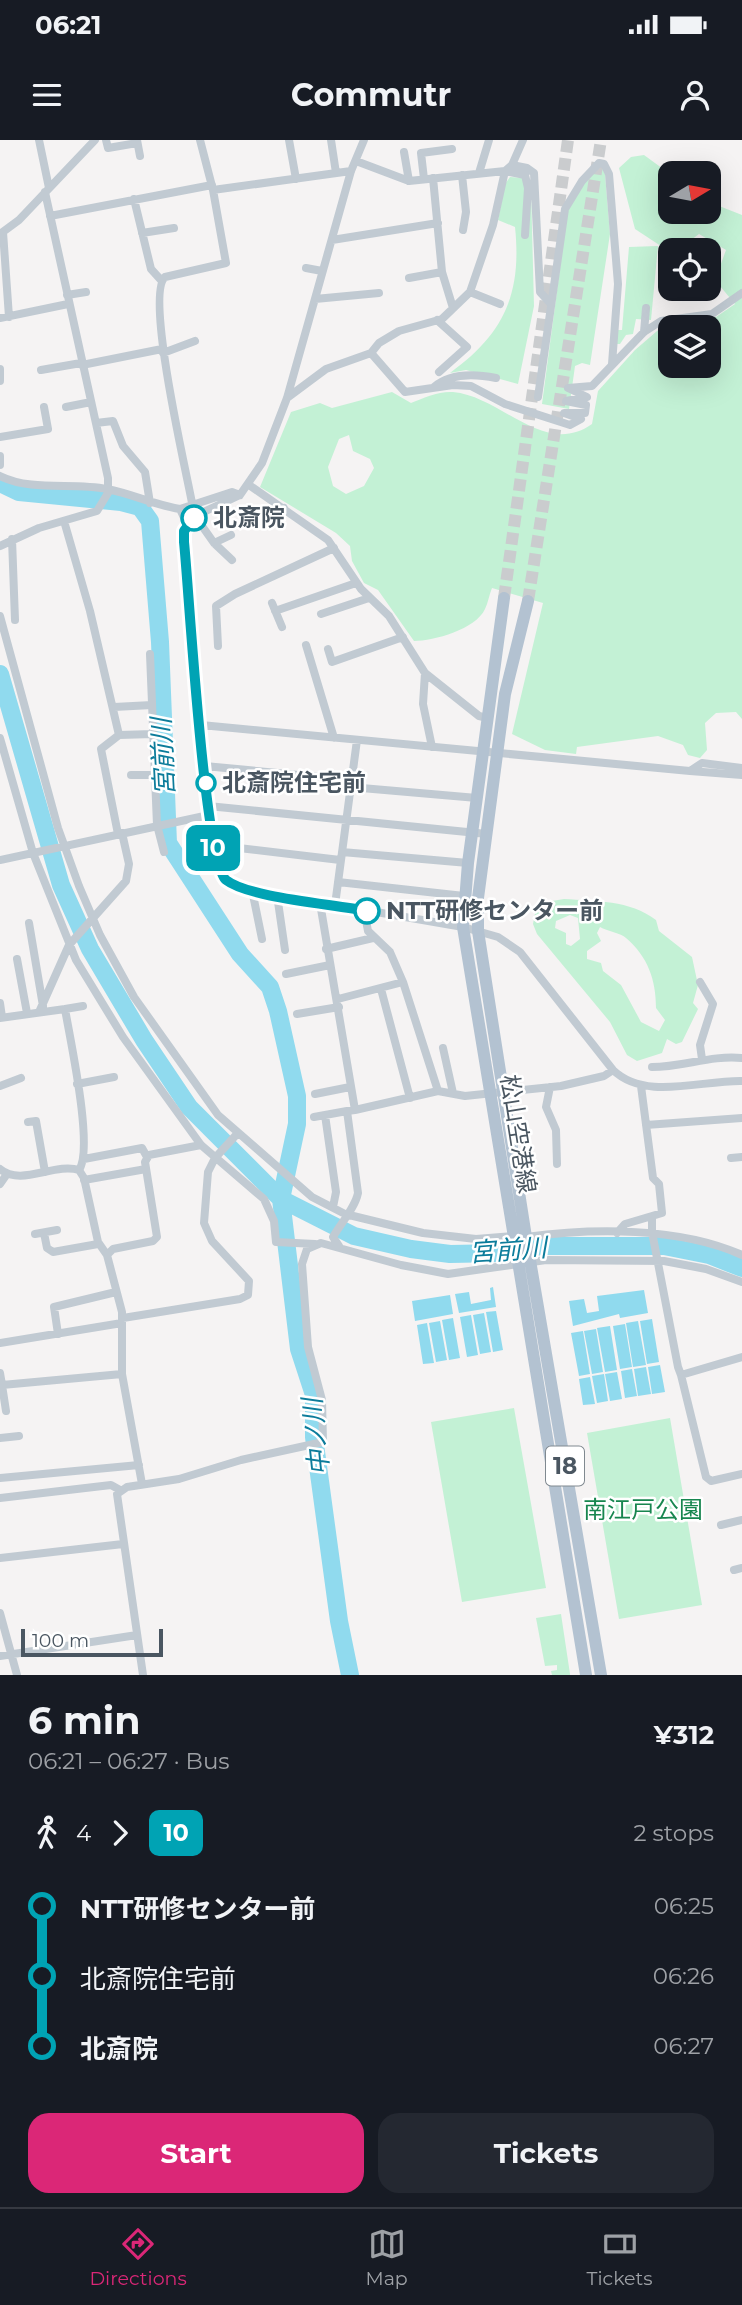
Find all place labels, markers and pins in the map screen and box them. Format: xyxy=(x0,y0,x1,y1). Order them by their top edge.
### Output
place label: 北斎院 xyxy=(213,503,285,532)
marker: 北斎院 xyxy=(181,505,207,531)
place label: 北斎院住宅前 xyxy=(222,768,366,797)
marker: 北斎院住宅前 xyxy=(196,773,216,793)
place label: NTT研修センター前 xyxy=(386,896,603,925)
marker: NTT研修センター前 xyxy=(354,898,380,924)

